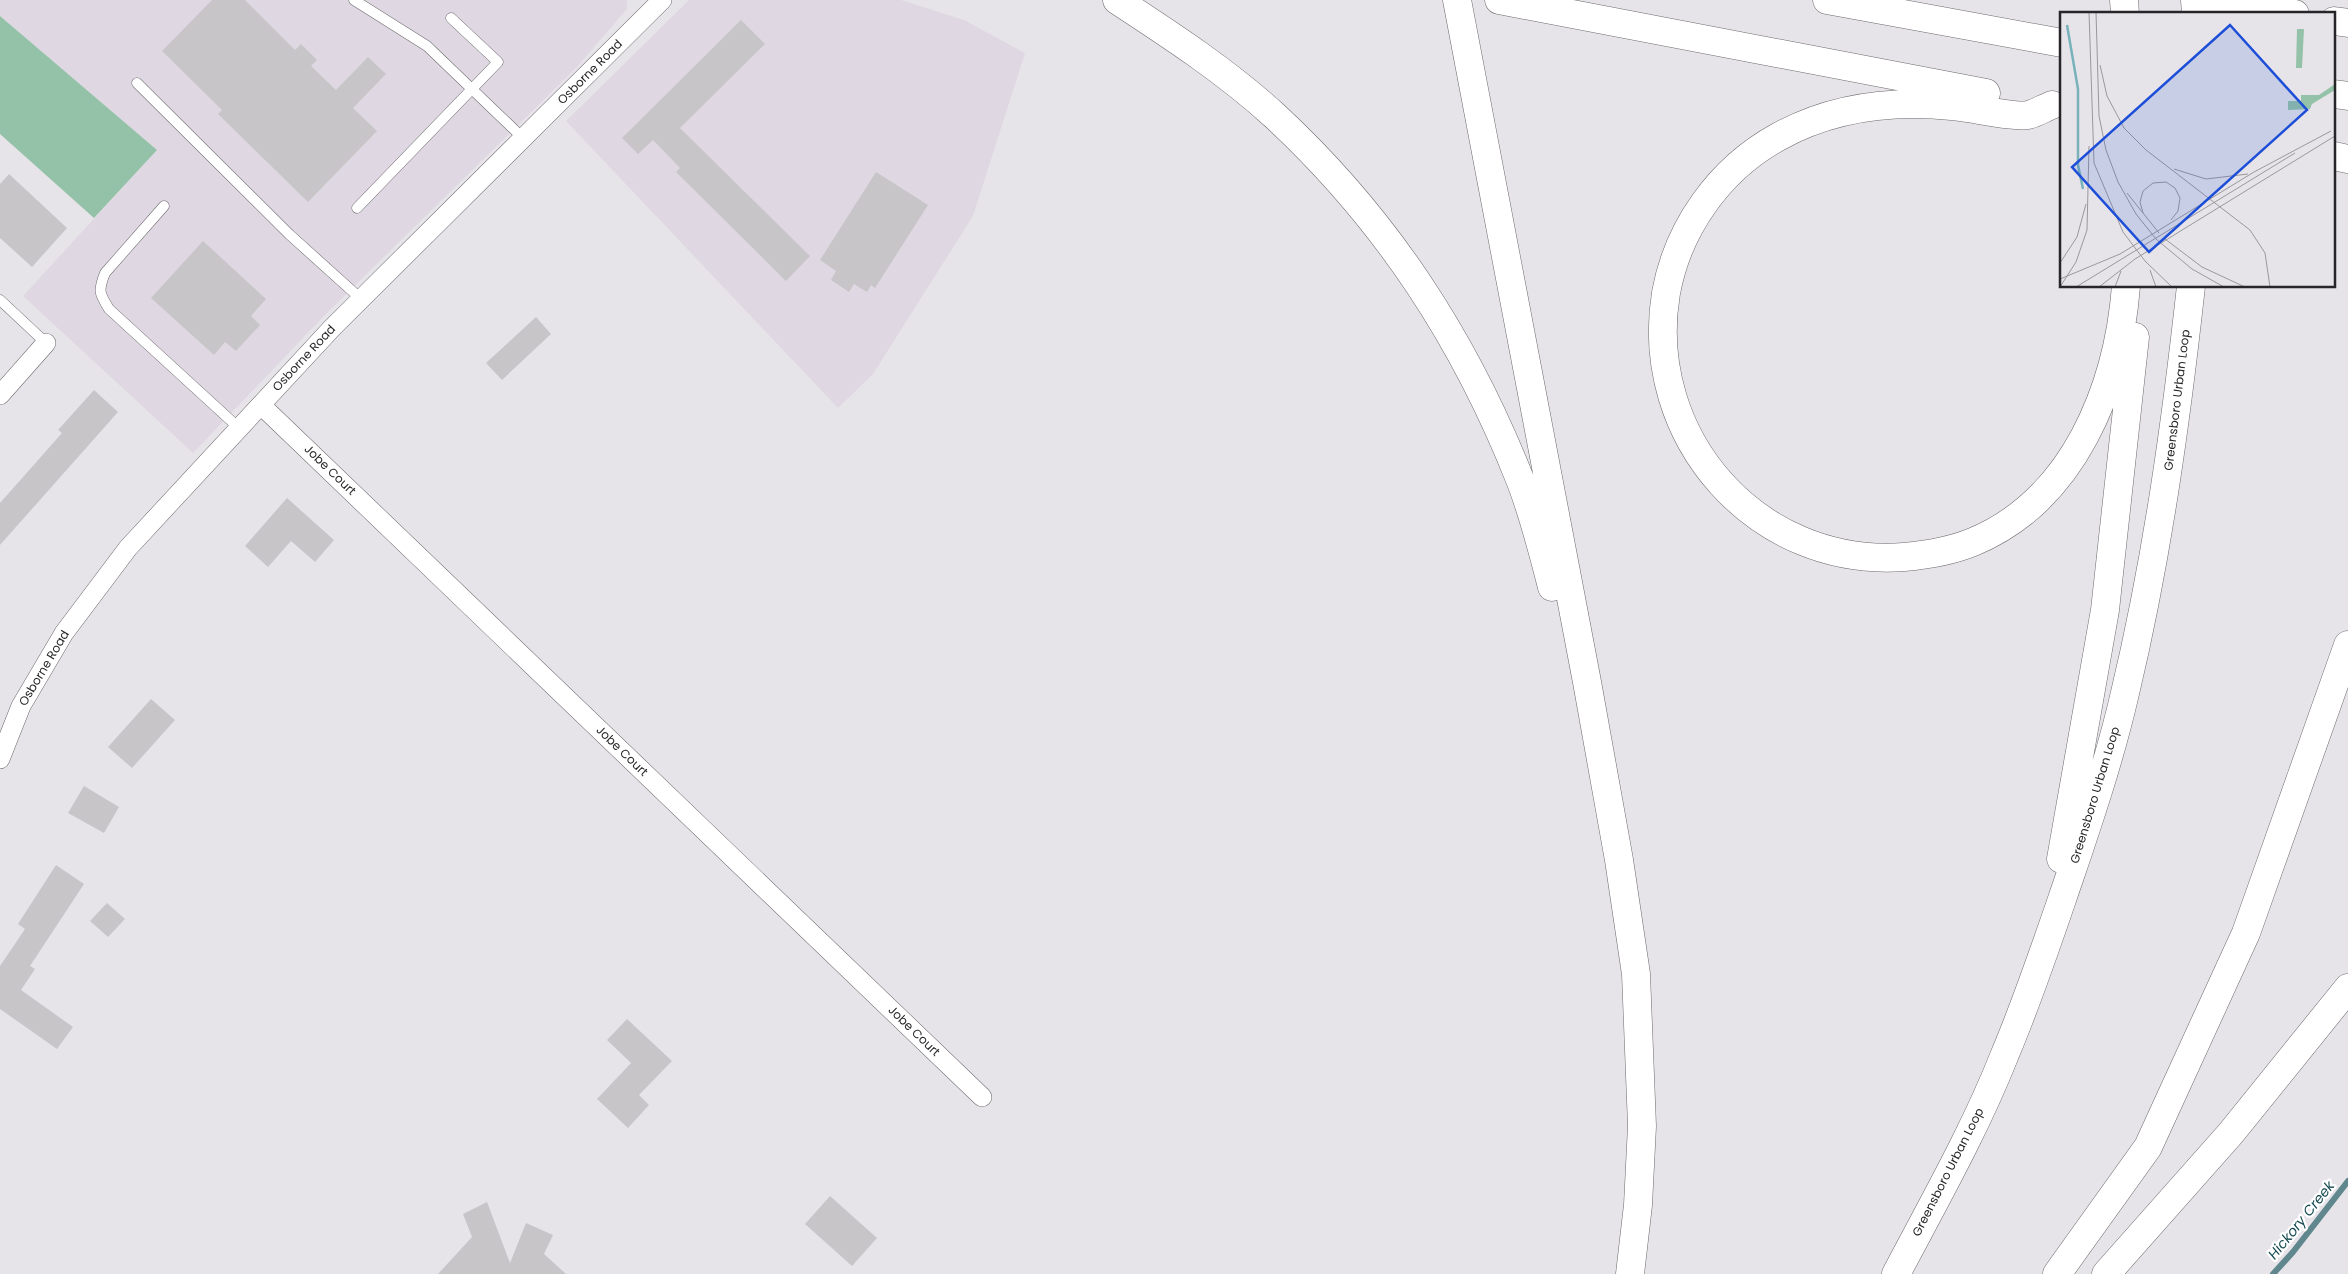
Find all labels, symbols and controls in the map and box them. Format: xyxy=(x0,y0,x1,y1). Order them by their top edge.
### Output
inset map xyxy=(2060,12,2336,288)
street label: Osborne Road xyxy=(553,35,626,108)
street label: Osborne Road xyxy=(268,321,339,395)
street label: Greensboro Urban Loop xyxy=(2159,328,2194,472)
street label: Jobe Court xyxy=(301,441,360,499)
street label: Osborne Road xyxy=(14,627,73,709)
street label: Jobe Court xyxy=(593,722,652,780)
street label: Greensboro Urban Loop xyxy=(2066,724,2123,865)
street label: Jobe Court xyxy=(885,1002,944,1060)
street label: Greensboro Urban Loop xyxy=(1908,1105,1987,1239)
water label: Hickory Creek xyxy=(2263,1176,2339,1263)

